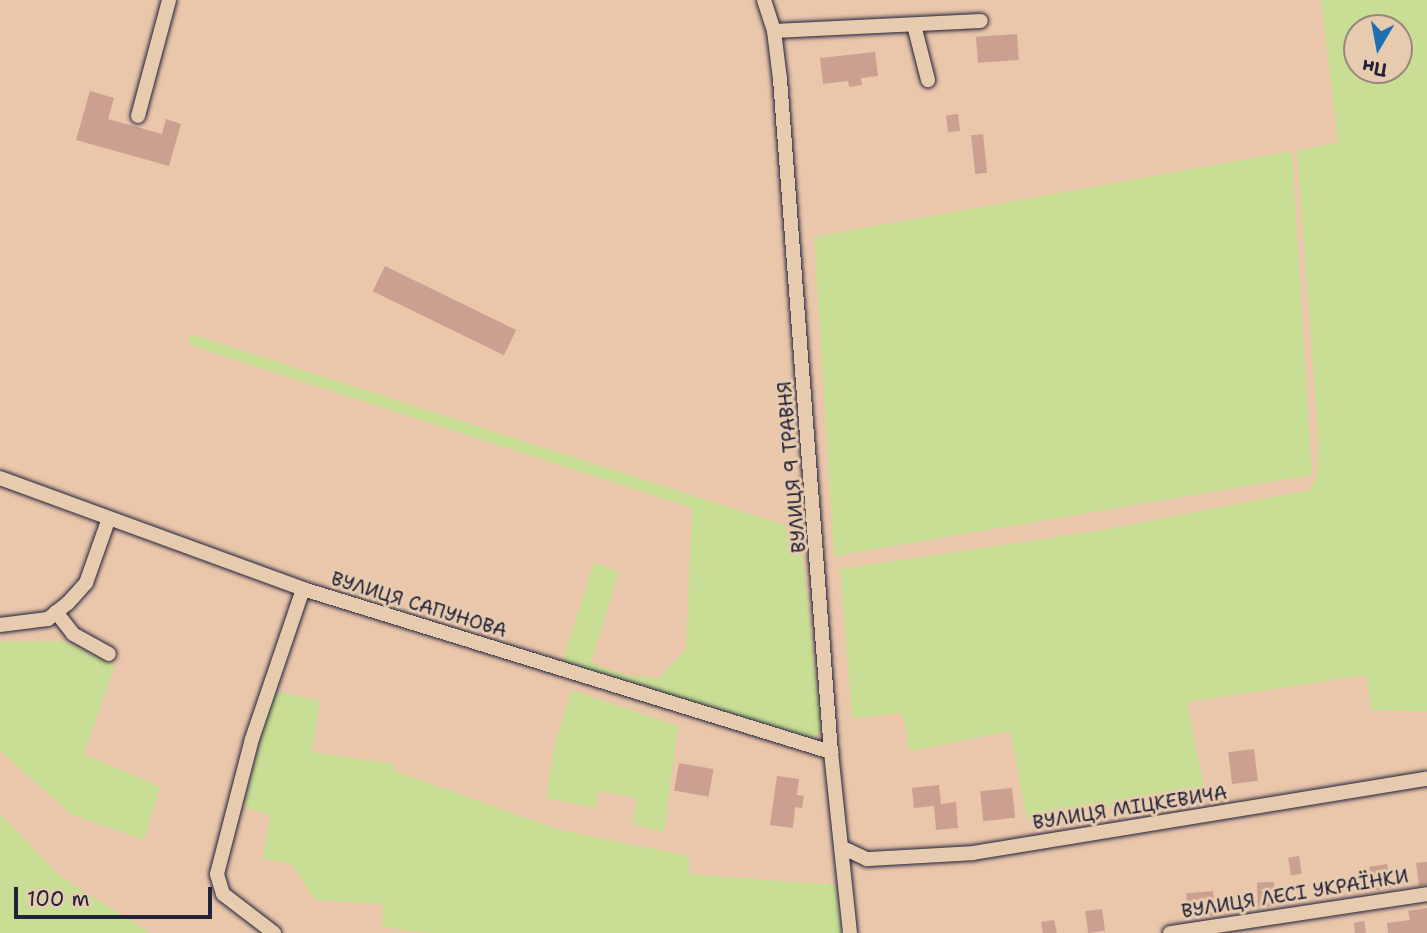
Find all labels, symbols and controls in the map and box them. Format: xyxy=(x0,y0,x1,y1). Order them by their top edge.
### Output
north arrow xyxy=(1343,14,1413,84)
text: Пн xyxy=(1360,54,1389,83)
street label: ВУЛИЦЯ 9 ТРАВНЯ xyxy=(773,380,811,554)
street label: ВУЛИЦЯ САПУНОВА xyxy=(328,567,510,643)
street label: ВУЛИЦЯ МІЦКЕВИЧА xyxy=(1031,781,1229,835)
street label: ВУЛИЦЯ ЛЕСІ УКРАЇНКИ xyxy=(1180,865,1410,923)
scale bar xyxy=(18,874,215,918)
text: 100 m xyxy=(27,885,90,913)

